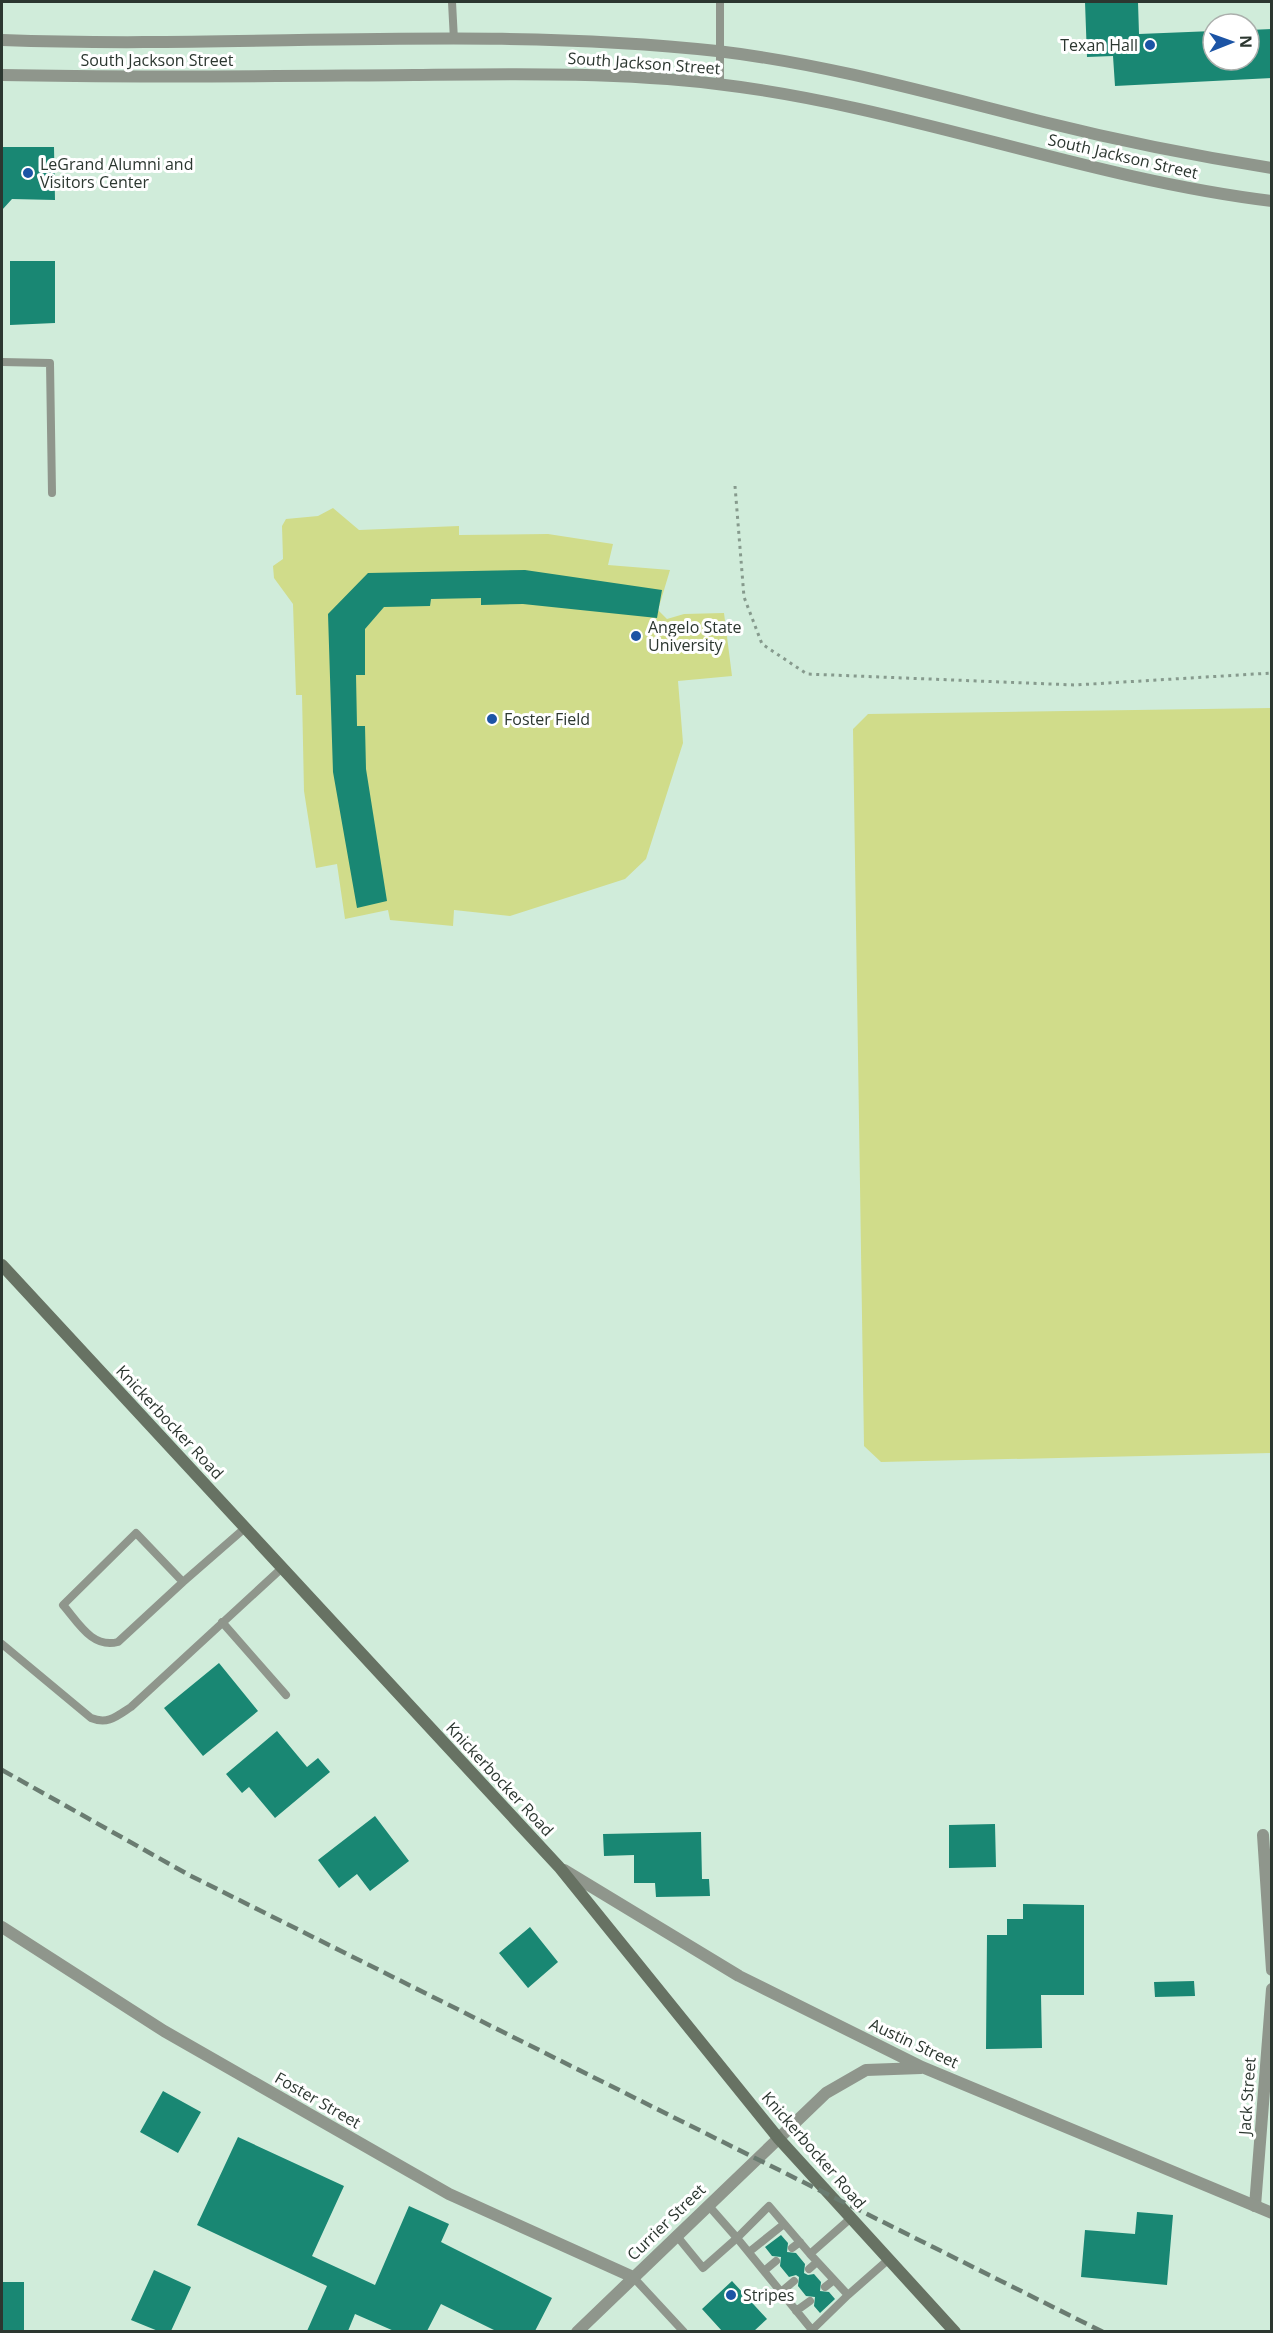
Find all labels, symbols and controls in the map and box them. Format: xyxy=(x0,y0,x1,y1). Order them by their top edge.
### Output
north arrow xyxy=(1201,12,1261,72)
place label: Texan Hall xyxy=(1060,34,1138,56)
text: N xyxy=(1235,35,1257,48)
marker: Texan Hall xyxy=(1143,38,1157,52)
street label: South Jackson Street xyxy=(567,47,721,79)
street label: South Jackson Street xyxy=(80,49,234,71)
street label: South Jackson Street xyxy=(1046,128,1200,184)
place label: LeGrand Alumni and Visitors Center xyxy=(40,153,193,193)
marker: LeGrand Alumni and Visitors Center xyxy=(21,166,35,180)
place label: Angelo State University xyxy=(648,616,741,656)
marker: Angelo State University xyxy=(629,629,643,643)
place label: Foster Field xyxy=(504,708,590,730)
marker: Foster Field xyxy=(485,712,499,726)
street label: Knickerbocker Road xyxy=(111,1360,229,1484)
street label: Knickerbocker Road xyxy=(441,1717,559,1841)
street label: Austin Street xyxy=(866,2013,962,2073)
street label: Jack Street xyxy=(1233,2056,1261,2138)
street label: Foster Street xyxy=(271,2067,365,2134)
street label: Knickerbocker Road xyxy=(757,2087,871,2213)
street label: Currier Street xyxy=(622,2179,710,2265)
place label: Stripes xyxy=(743,2284,794,2306)
marker: Stripes xyxy=(724,2288,738,2302)

